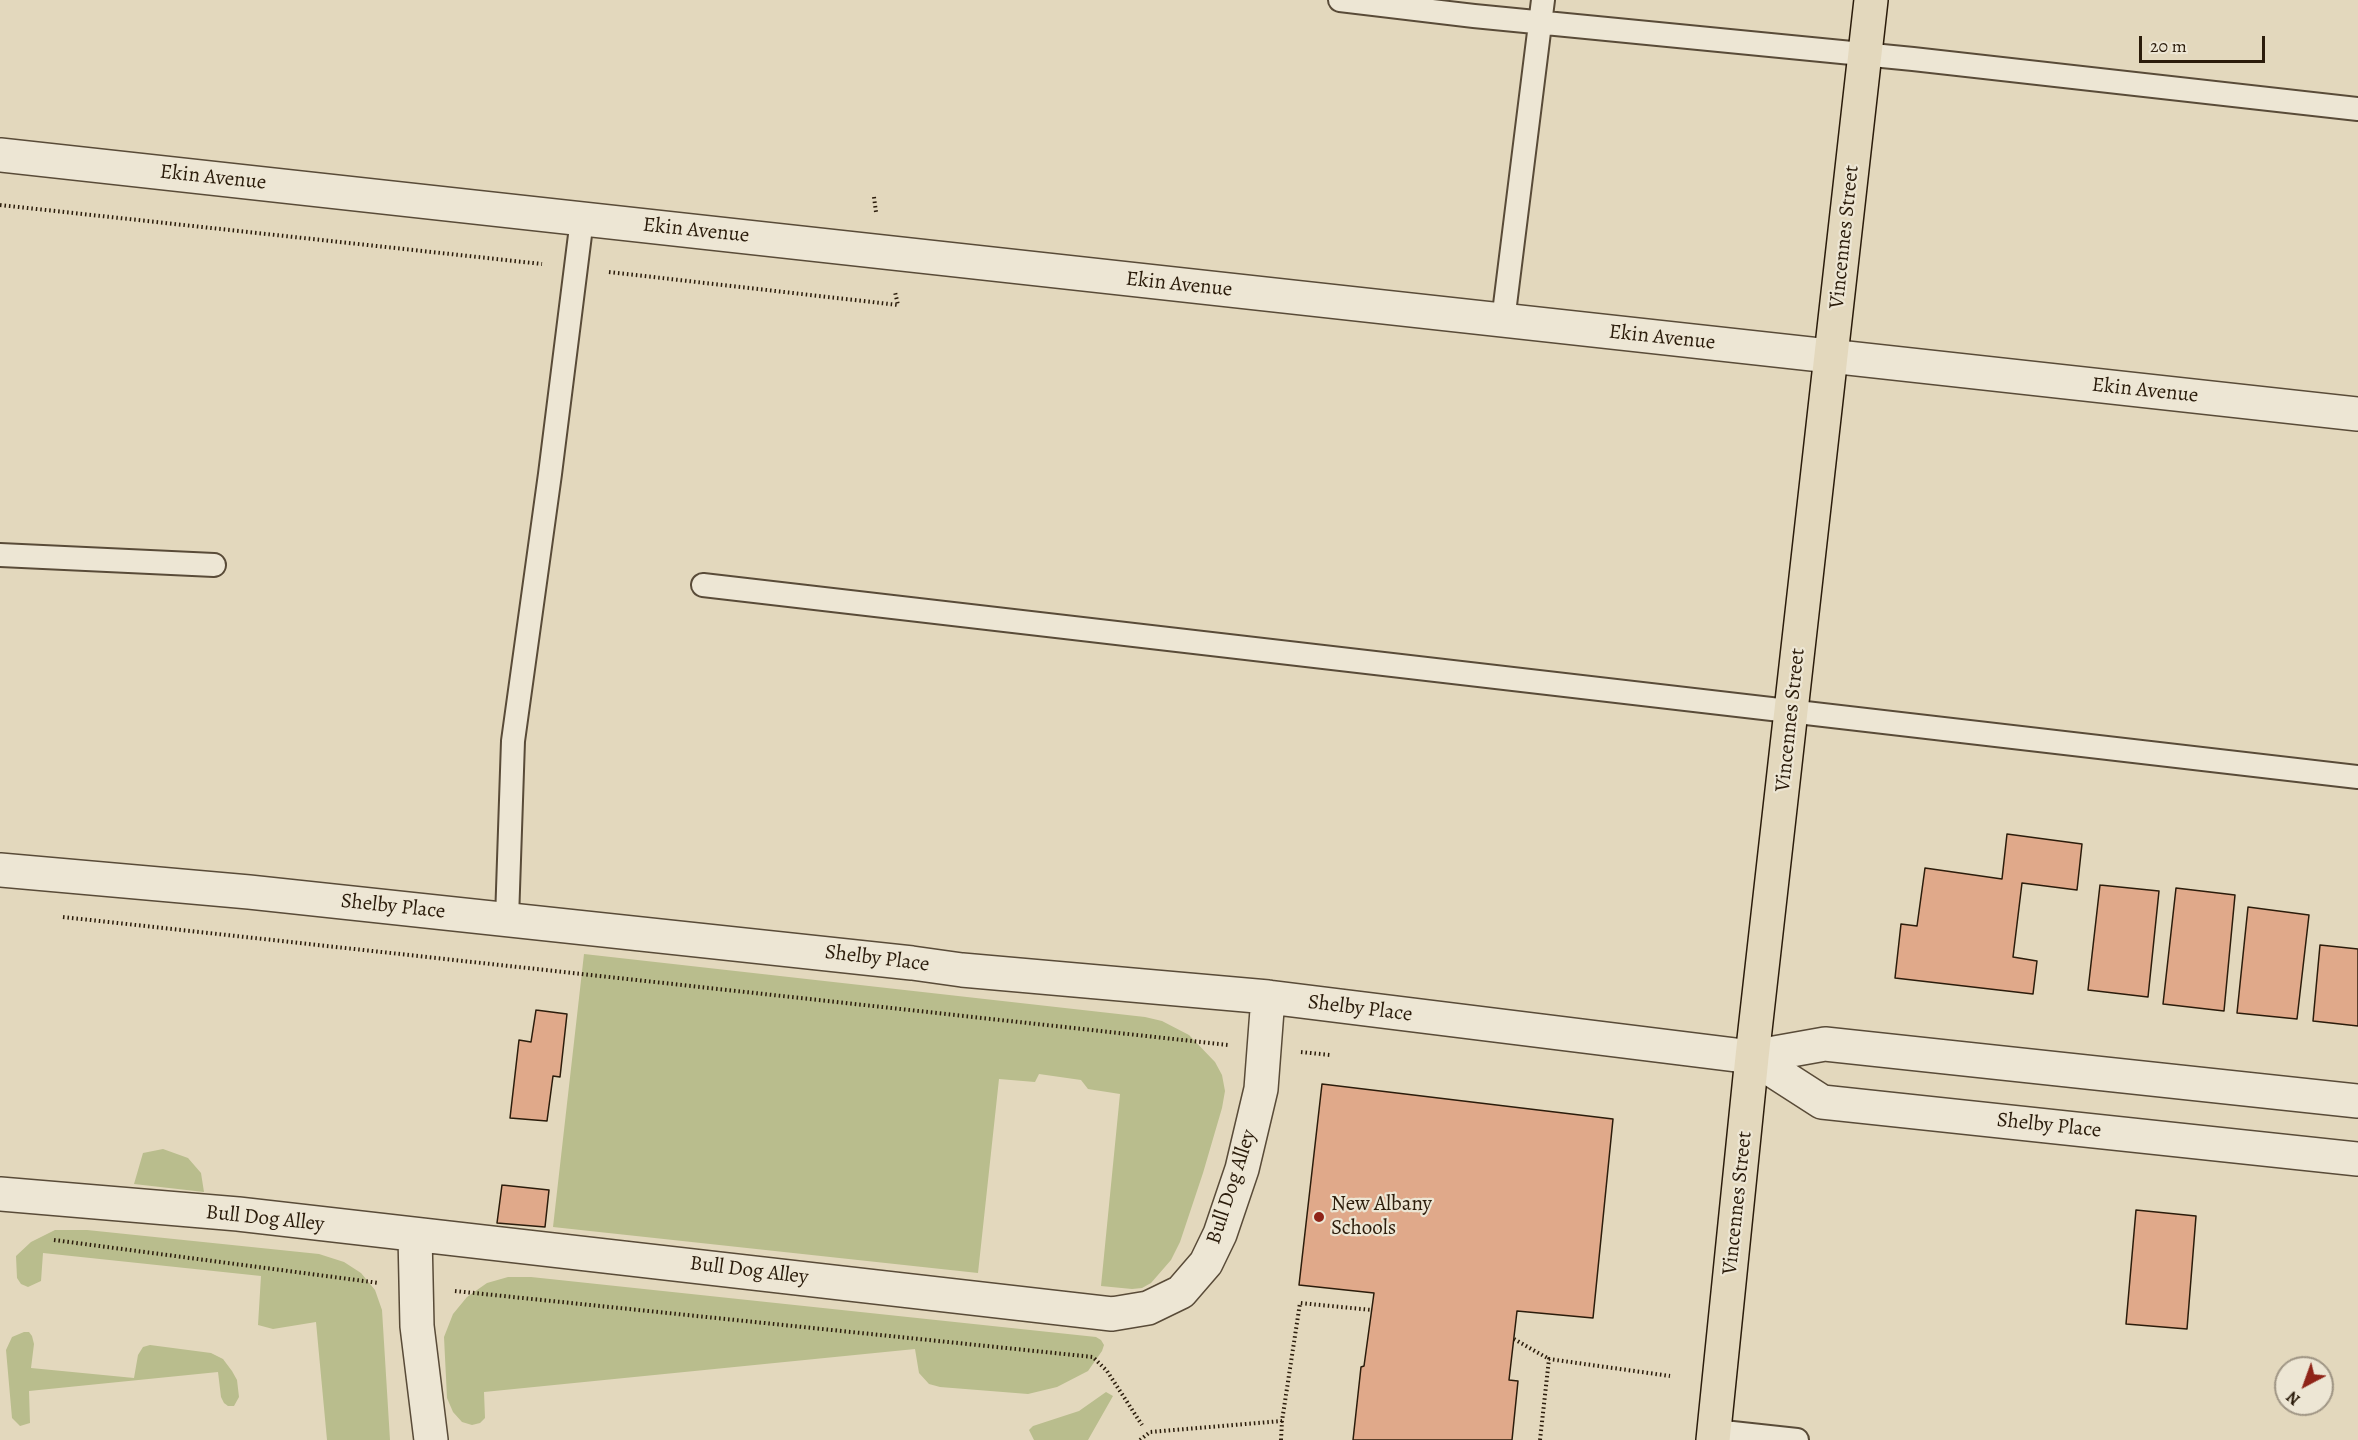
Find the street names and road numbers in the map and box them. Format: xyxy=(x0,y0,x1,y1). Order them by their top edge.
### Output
street label: Ekin Avenue xyxy=(158,160,268,196)
street label: Vincennes Street xyxy=(1825,164,1865,310)
street label: Ekin Avenue xyxy=(641,213,751,249)
street label: Ekin Avenue xyxy=(1124,267,1234,303)
street label: Ekin Avenue xyxy=(1607,320,1717,356)
street label: Ekin Avenue xyxy=(2090,373,2200,409)
street label: Vincennes Street xyxy=(1771,647,1811,793)
street label: Shelby Place xyxy=(339,889,447,925)
street label: Shelby Place xyxy=(823,940,931,978)
street label: Shelby Place xyxy=(1306,990,1414,1028)
street label: Shelby Place xyxy=(1995,1108,2103,1144)
street label: Bull Dog Alley xyxy=(1202,1126,1262,1248)
street label: Vincennes Street xyxy=(1718,1130,1758,1276)
street label: Bull Dog Alley xyxy=(204,1200,326,1238)
street label: Bull Dog Alley xyxy=(688,1251,810,1291)

